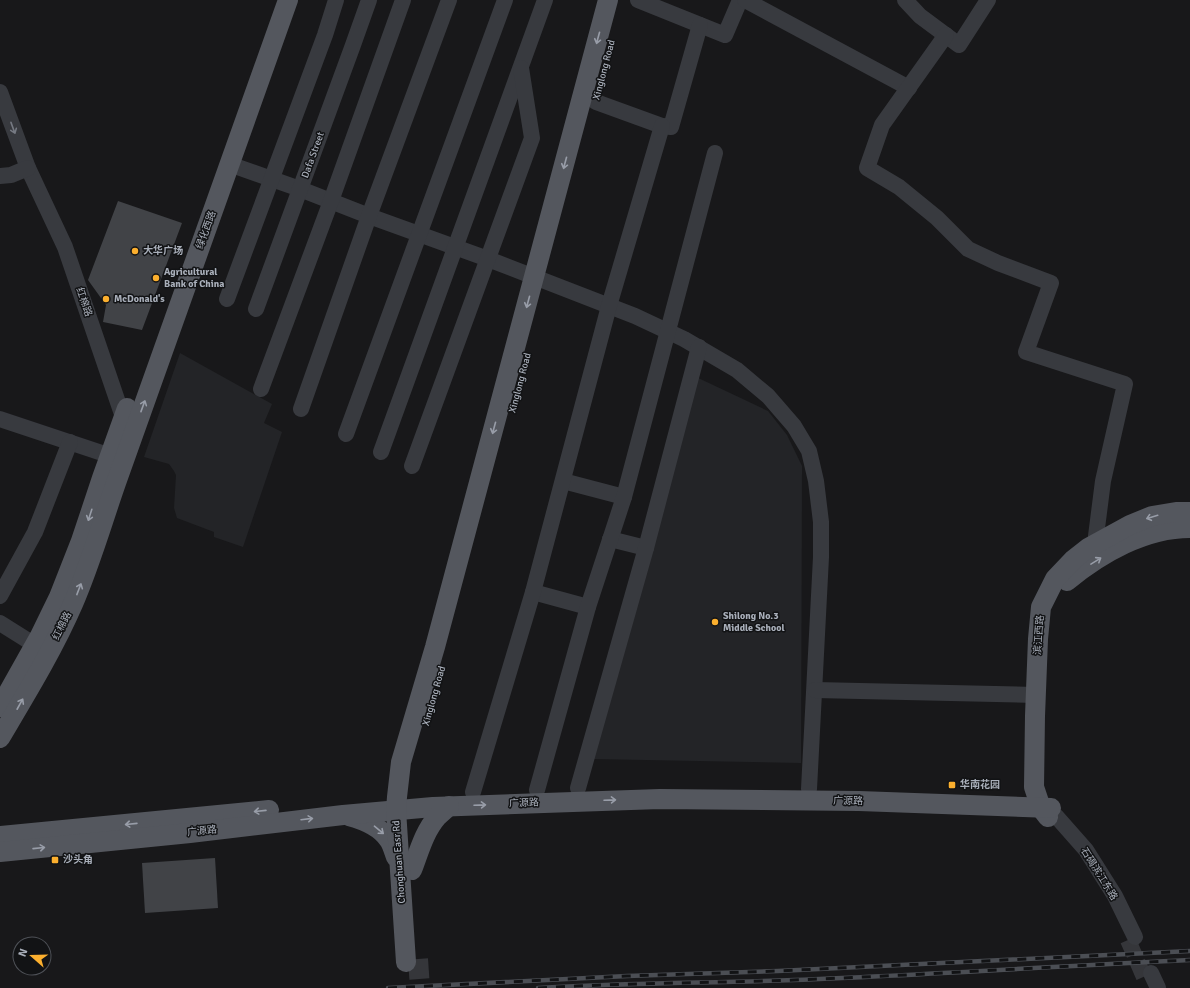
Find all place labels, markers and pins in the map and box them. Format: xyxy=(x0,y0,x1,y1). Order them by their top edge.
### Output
place label: 大华广场 xyxy=(143,244,183,257)
marker: 大华广场 xyxy=(130,246,140,256)
place label: Agricultural Bank of China xyxy=(164,266,224,290)
marker: Agricultural Bank of China xyxy=(151,273,161,283)
place label: McDonald's xyxy=(114,293,165,305)
marker: McDonald's xyxy=(101,294,111,304)
place label: Shilong No.3 Middle School xyxy=(723,610,785,634)
marker: Shilong No.3 Middle School xyxy=(710,617,720,627)
place label: 华南花园 xyxy=(960,778,1000,791)
marker: 华南花园 xyxy=(947,780,957,790)
place label: 沙头角 xyxy=(63,853,93,866)
marker: 沙头角 xyxy=(50,855,60,865)

